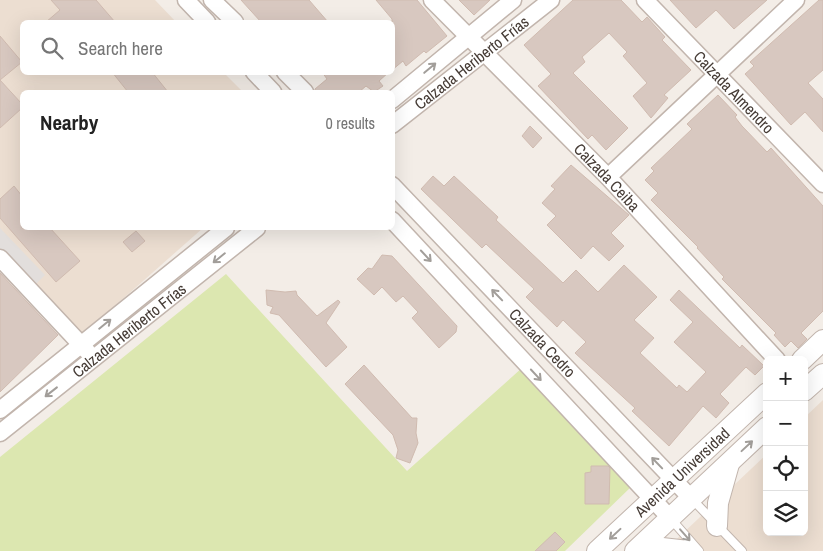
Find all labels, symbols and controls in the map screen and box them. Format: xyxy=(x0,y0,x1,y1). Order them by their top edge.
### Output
street label: Calzada Heriberto Frías xyxy=(410,11,533,115)
search box xyxy=(20,20,395,75)
icon: search xyxy=(38,34,66,62)
text: Search here xyxy=(78,35,163,61)
street label: Calzada Almendro xyxy=(689,46,779,138)
one-way arrow xyxy=(423,63,436,74)
text: Nearby xyxy=(40,108,98,137)
text: 0 results xyxy=(325,112,375,134)
street label: Calzada Ceiba xyxy=(569,138,646,216)
one-way arrow xyxy=(420,250,432,263)
one-way arrow xyxy=(213,252,226,263)
street label: Calzada Heriberto Frías xyxy=(67,278,191,382)
one-way arrow xyxy=(491,289,503,301)
street label: Calzada Cedro xyxy=(504,303,581,382)
one-way arrow xyxy=(99,319,112,330)
map controls xyxy=(763,356,808,536)
button: + xyxy=(763,356,808,401)
one-way arrow xyxy=(530,369,542,382)
one-way arrow xyxy=(45,387,58,398)
button: − xyxy=(763,401,808,446)
street label: Avenida Universidad xyxy=(629,422,734,522)
one-way arrow xyxy=(740,440,753,452)
button: locate xyxy=(763,446,808,491)
one-way arrow xyxy=(651,457,663,470)
button: layers xyxy=(763,491,808,536)
one-way arrow xyxy=(609,528,622,540)
one-way arrow xyxy=(679,528,690,541)

